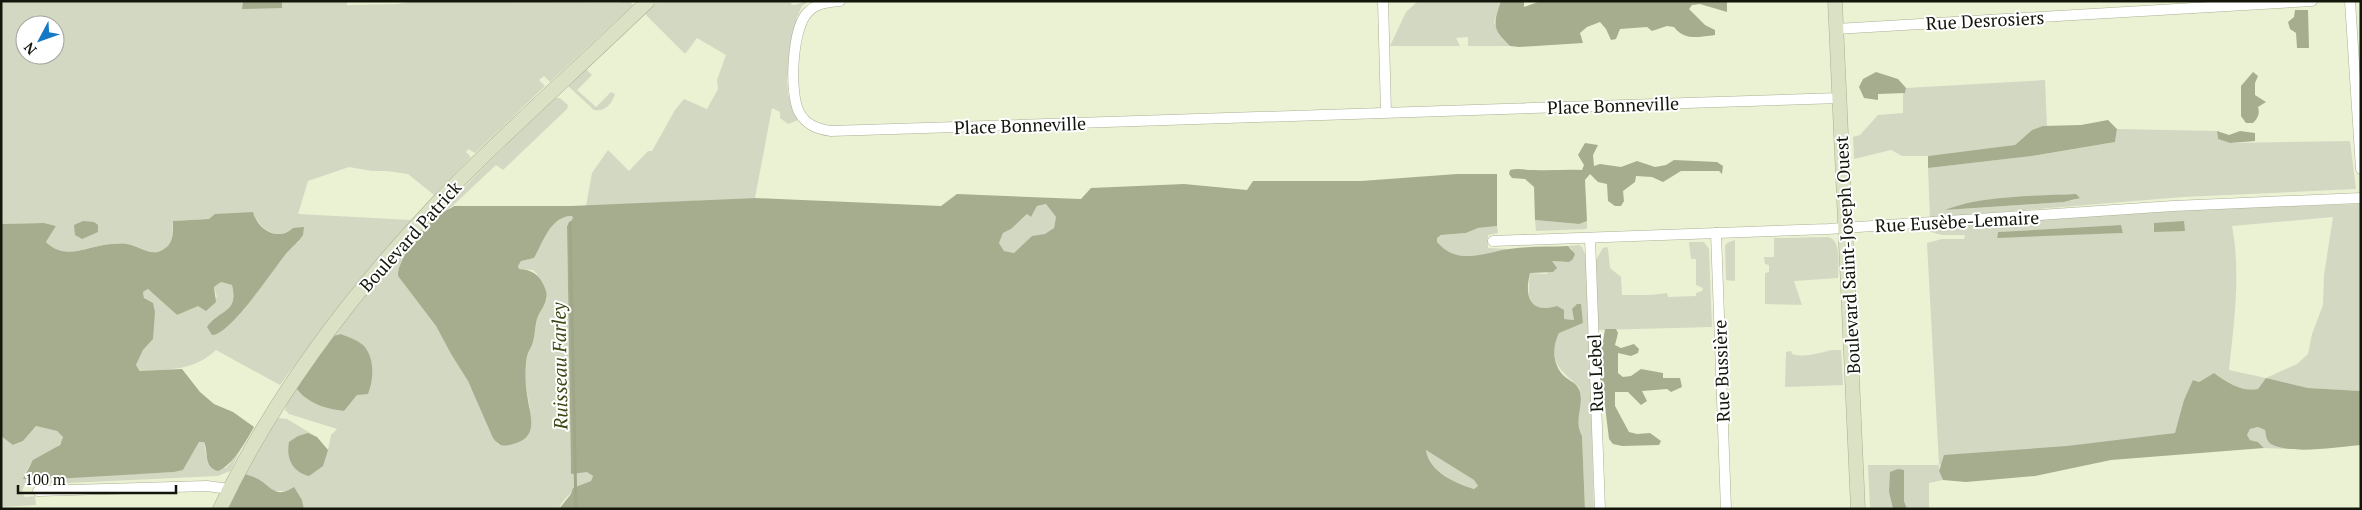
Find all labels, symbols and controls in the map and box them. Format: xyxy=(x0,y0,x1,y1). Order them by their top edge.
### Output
street label: Rue Desrosiers xyxy=(1925,5,2045,35)
north arrow xyxy=(15,15,65,65)
text: N xyxy=(19,38,40,59)
street label: Place Bonneville xyxy=(1546,91,1680,119)
street label: Place Bonneville xyxy=(953,111,1087,139)
street label: Boulevard Saint-Joseph Ouest xyxy=(1829,135,1865,375)
street label: Boulevard Patrick xyxy=(354,175,467,297)
street label: Rue Eusèbe-Lemaire xyxy=(1874,205,2040,237)
water label: Ruisseau Farley xyxy=(545,301,573,431)
street label: Rue Bussière xyxy=(1707,319,1735,423)
street label: Rue Lebel xyxy=(1582,333,1608,413)
scale bar xyxy=(18,462,175,494)
text: 100 m xyxy=(25,469,66,489)

